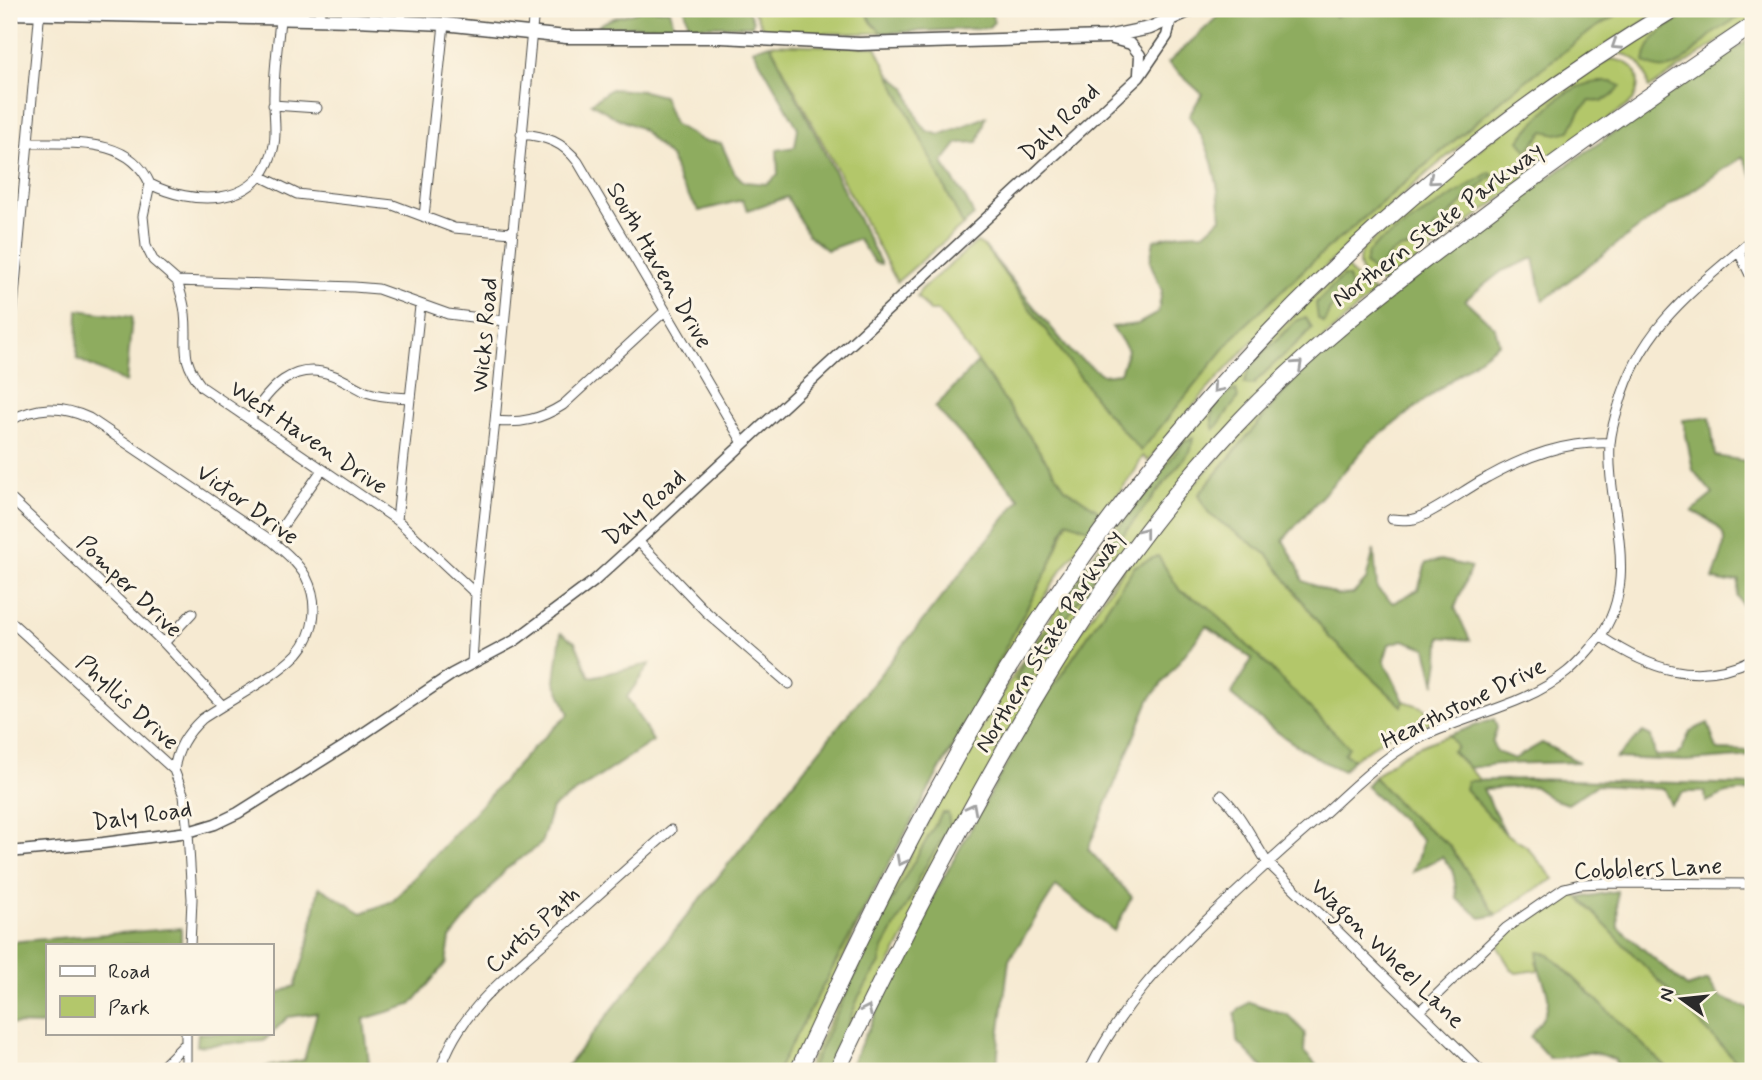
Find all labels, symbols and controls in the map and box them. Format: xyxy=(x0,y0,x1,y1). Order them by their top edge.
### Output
one-way arrow xyxy=(1611,37,1624,50)
street label: Daly Road xyxy=(1013,77,1107,169)
street label: Northern State Parkway xyxy=(1326,135,1550,315)
one-way arrow xyxy=(1429,171,1441,184)
street label: South Haven Drive xyxy=(598,177,719,355)
street label: Wicks Road xyxy=(465,276,506,394)
one-way arrow xyxy=(1290,360,1303,373)
street label: West Haven Drive xyxy=(223,374,393,503)
one-way arrow xyxy=(1213,380,1225,393)
street label: Victor Drive xyxy=(190,457,305,553)
street label: Daly Road xyxy=(597,463,693,553)
street label: Northern State Parkway xyxy=(968,525,1131,759)
one-way arrow xyxy=(1136,528,1149,540)
street label: Pomper Drive xyxy=(69,529,189,645)
street label: Phyllis Drive xyxy=(69,648,185,758)
street label: Hearthstone Drive xyxy=(1376,651,1551,758)
street label: Daly Road xyxy=(90,794,194,839)
one-way arrow xyxy=(963,803,977,815)
street label: Cobblers Lane xyxy=(1573,851,1723,888)
one-way arrow xyxy=(895,854,909,866)
street label: Wagon Wheel Lane xyxy=(1301,872,1471,1038)
street label: Curtis Path xyxy=(479,879,587,981)
legend xyxy=(46,944,273,1034)
text: Road xyxy=(108,958,150,986)
north arrow xyxy=(1646,964,1716,1034)
text: N xyxy=(1653,986,1681,1004)
text: Park xyxy=(108,994,150,1022)
one-way arrow xyxy=(859,1005,873,1017)

